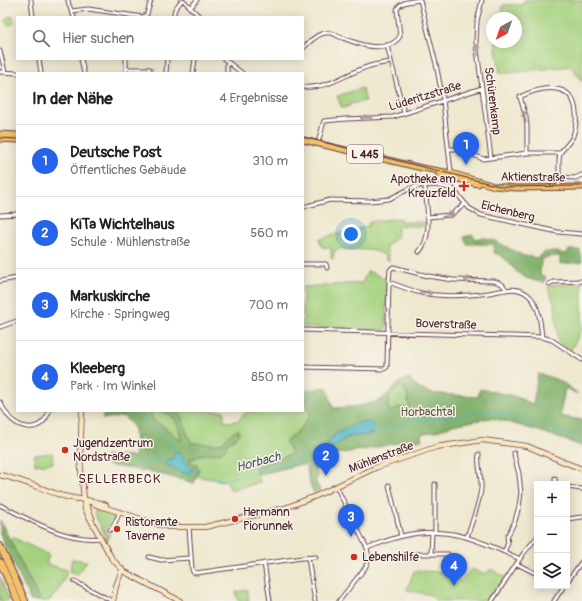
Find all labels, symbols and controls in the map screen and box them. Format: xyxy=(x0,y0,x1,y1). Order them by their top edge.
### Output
north arrow xyxy=(486,12,522,48)
search box xyxy=(16,16,304,60)
icon: search xyxy=(30,27,52,49)
text: Hier suchen xyxy=(62,29,134,48)
one-way arrow xyxy=(473,43,481,56)
street label: Schürenkamp xyxy=(481,66,504,136)
street label: Lüderitzstraße xyxy=(387,78,463,115)
text: In der Nähe xyxy=(32,88,113,109)
text: 4 Ergebnisse xyxy=(219,90,288,106)
one-way arrow xyxy=(521,111,529,124)
one-way arrow xyxy=(360,115,373,122)
pin: 1 xyxy=(453,132,479,165)
text: Deutsche Post xyxy=(70,143,162,162)
road number: L 445 xyxy=(347,145,383,163)
text: 1 xyxy=(42,153,48,169)
text: 310 m xyxy=(252,153,288,169)
text: Öffentliches Gebäude xyxy=(70,162,186,178)
street label: Aktienstraße xyxy=(501,169,565,186)
place label: Apotheke am Kreuzfeld xyxy=(390,172,456,201)
marker: Apotheke am Kreuzfeld xyxy=(459,181,469,191)
street label: Eichenberg xyxy=(480,198,536,225)
one-way arrow xyxy=(441,211,454,218)
text: KiTa Wichtelhaus xyxy=(70,215,174,234)
your location xyxy=(341,224,361,244)
text: 2 xyxy=(41,225,49,241)
text: 560 m xyxy=(250,225,288,241)
text: Schule · Mühlenstraße xyxy=(70,234,190,250)
one-way arrow xyxy=(464,276,477,284)
text: Markuskirche xyxy=(70,287,150,306)
one-way arrow xyxy=(419,289,432,297)
text: 3 xyxy=(41,297,49,313)
text: 700 m xyxy=(249,297,288,313)
text: Kirche · Springweg xyxy=(70,306,170,322)
street label: Boverstraße xyxy=(415,316,477,333)
text: Kleeberg xyxy=(70,359,125,378)
text: 4 xyxy=(41,369,49,385)
text: 850 m xyxy=(251,369,288,385)
text: Park · Im Winkel xyxy=(70,378,156,394)
park label: Horbachtal xyxy=(401,405,456,420)
place label: Jugendzentrum Nordstraße xyxy=(73,436,154,465)
street label: Mühlenstraße xyxy=(347,438,416,477)
pin: 2 xyxy=(313,443,339,476)
marker: Jugendzentrum Nordstraße xyxy=(60,445,70,455)
water label: Horbach xyxy=(234,448,283,476)
district label: SELLERBECK xyxy=(78,471,162,487)
map controls xyxy=(534,481,570,589)
button: + xyxy=(534,481,570,517)
pin: 3 xyxy=(338,504,364,537)
place label: Hermann Piorunnek xyxy=(243,505,293,534)
marker: Hermann Piorunnek xyxy=(230,514,240,524)
place label: Ristorante Taverne xyxy=(125,515,178,544)
button: − xyxy=(534,517,570,553)
marker: Ristorante Taverne xyxy=(112,524,122,534)
place label: Lebenshilfe xyxy=(362,550,419,565)
marker: Lebenshilfe xyxy=(349,552,359,562)
pin: 4 xyxy=(441,553,467,586)
button: layers xyxy=(534,553,570,589)

